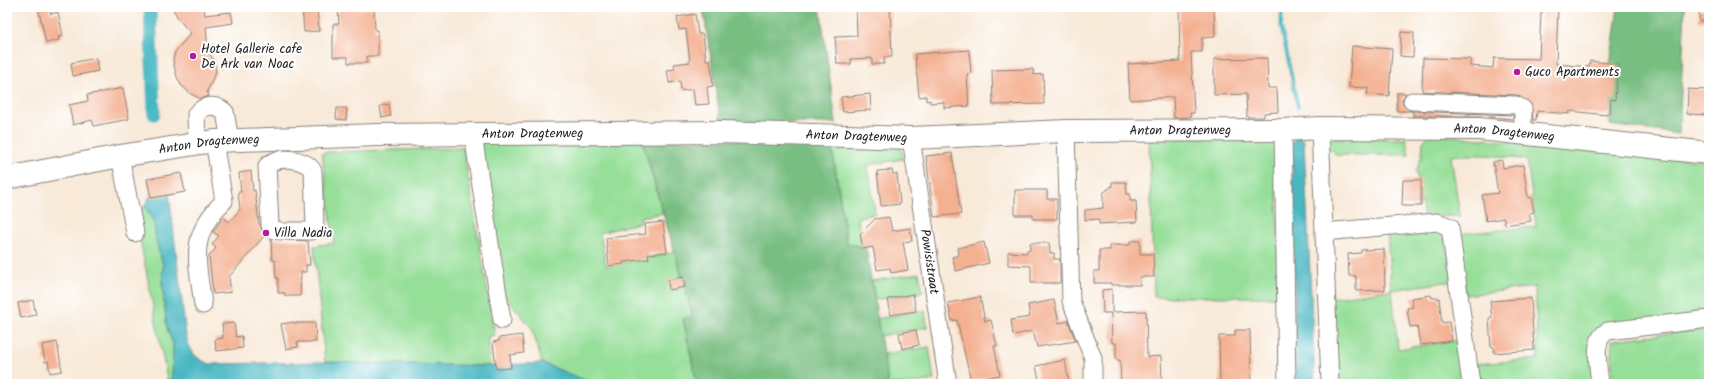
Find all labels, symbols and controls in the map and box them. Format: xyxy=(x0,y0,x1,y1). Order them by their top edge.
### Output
place label: Hotel Gallerie cafe De Ark van Noac xyxy=(201,39,302,75)
marker: Hotel Gallerie cafe De Ark van Noac xyxy=(188,51,198,61)
place label: Guco Apartments xyxy=(1525,62,1620,83)
marker: Guco Apartments xyxy=(1512,67,1522,77)
street label: Anton Dragtenweg xyxy=(1453,118,1556,147)
street label: Anton Dragtenweg xyxy=(1129,120,1231,141)
street label: Anton Dragtenweg xyxy=(482,123,583,145)
street label: Anton Dragtenweg xyxy=(805,124,908,148)
street label: Anton Dragtenweg xyxy=(157,129,260,160)
place label: Villa Nadia xyxy=(274,223,332,244)
marker: Villa Nadia xyxy=(261,228,271,238)
street label: Powisistraat xyxy=(914,228,945,297)

